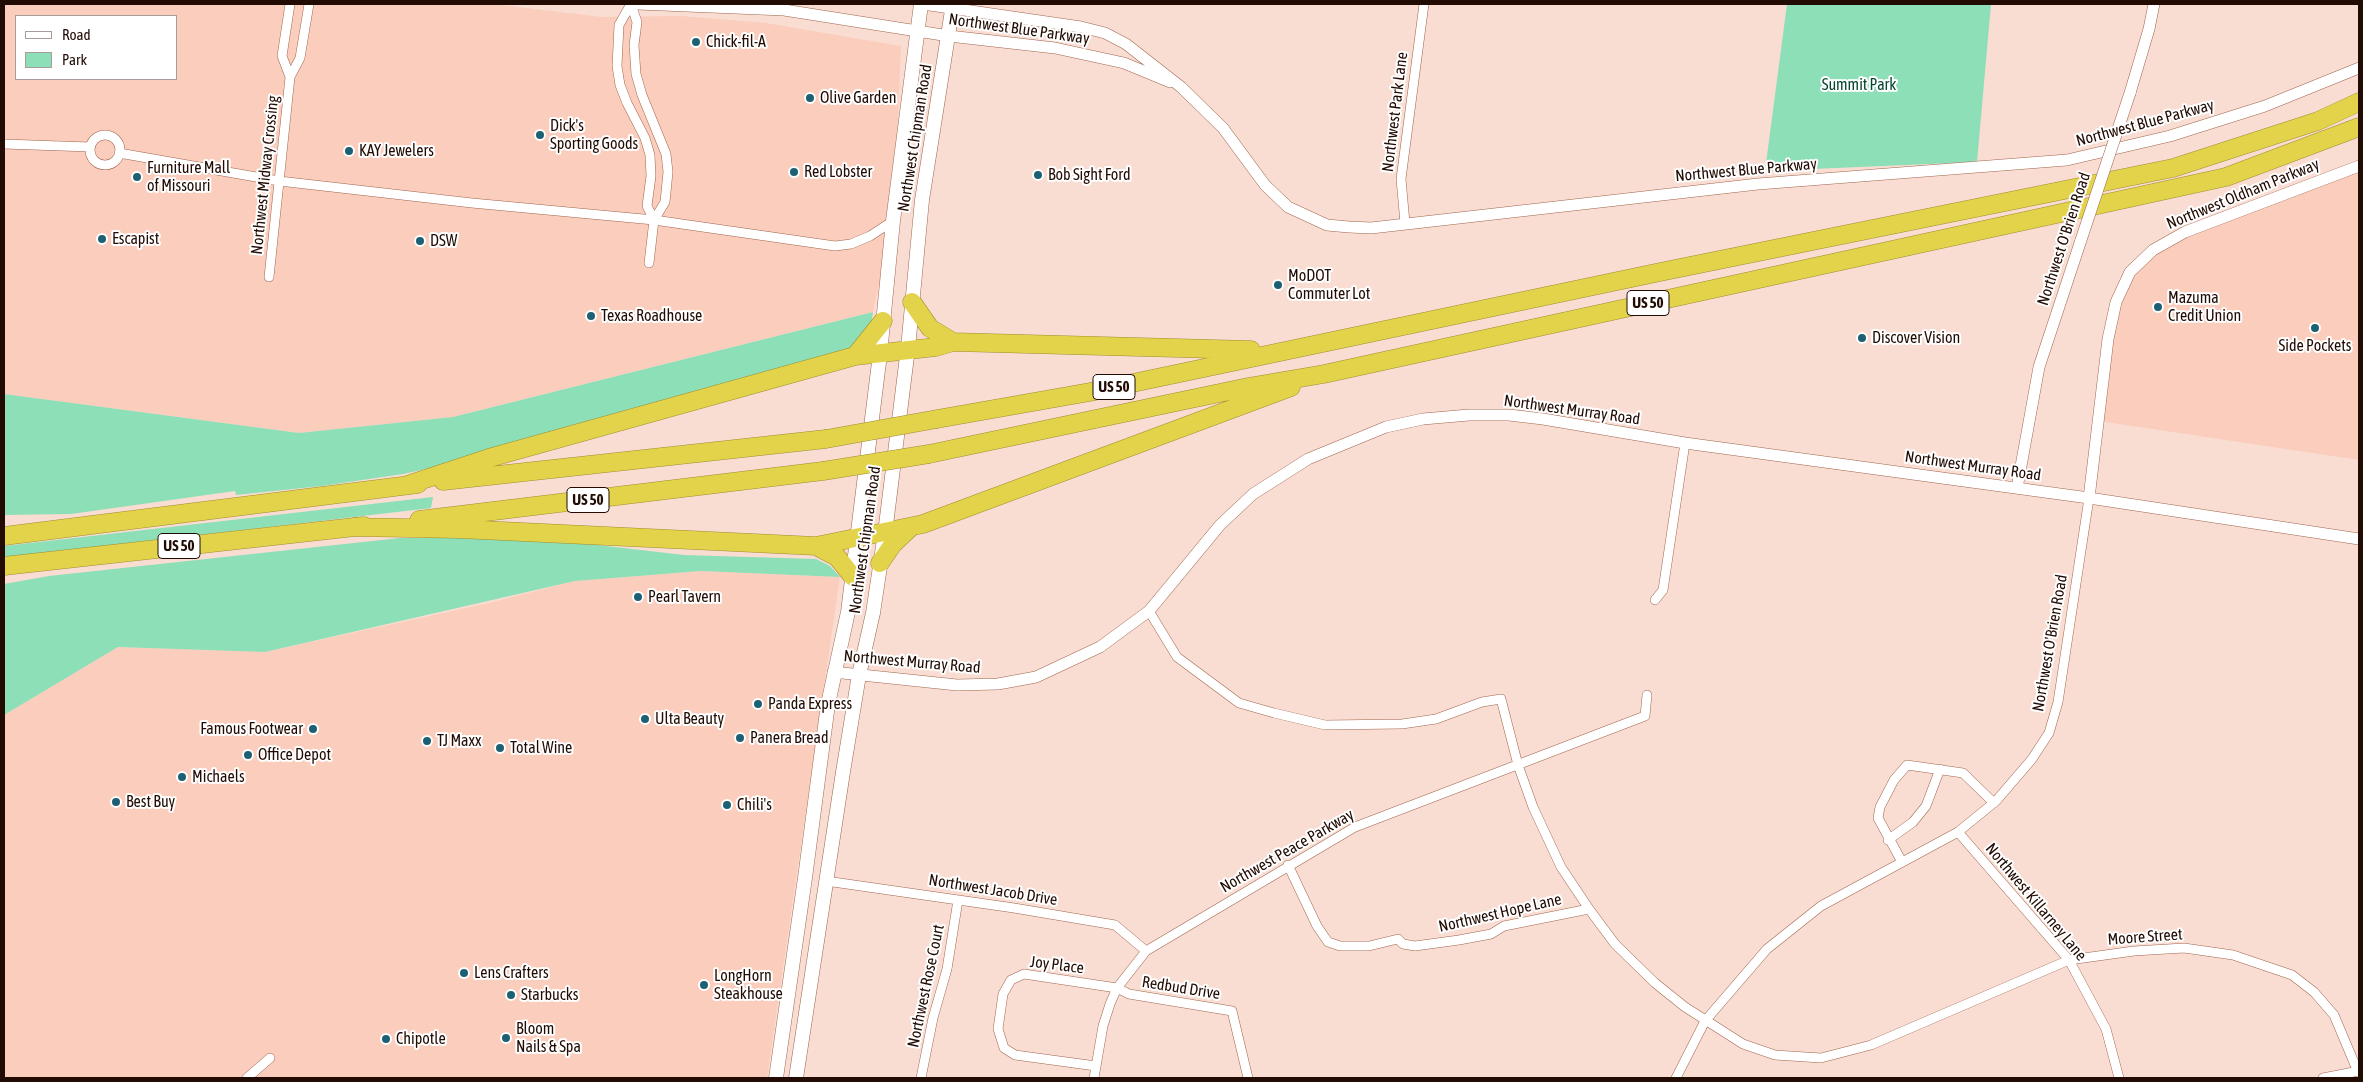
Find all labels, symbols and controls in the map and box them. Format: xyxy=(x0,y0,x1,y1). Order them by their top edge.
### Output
street label: Northwest Blue Parkway xyxy=(947,10,1091,48)
legend xyxy=(15,15,178,80)
text: Road xyxy=(62,26,91,43)
place label: Chick-fil-A xyxy=(706,32,766,52)
marker: Chick-fil-A xyxy=(690,36,702,48)
text: Park xyxy=(62,51,87,68)
street label: Northwest Park Lane xyxy=(1378,51,1412,173)
street label: Northwest Chipman Road xyxy=(894,63,936,213)
park label: Summit Park xyxy=(1822,75,1896,95)
place label: Olive Garden xyxy=(820,88,896,108)
marker: Olive Garden xyxy=(804,92,816,104)
street label: Northwest Midway Crossing xyxy=(247,95,283,255)
street label: Northwest Blue Parkway xyxy=(2074,95,2216,151)
place label: Dick's Sporting Goods xyxy=(550,116,638,154)
marker: Dick's Sporting Goods xyxy=(534,129,546,141)
place label: KAY Jewelers xyxy=(359,141,434,161)
marker: KAY Jewelers xyxy=(343,145,355,157)
street label: Northwest Blue Parkway xyxy=(1674,154,1818,186)
street label: Northwest Oldham Parkway xyxy=(2164,155,2322,233)
place label: Furniture Mall of Missouri xyxy=(147,158,230,196)
place label: Red Lobster xyxy=(804,162,872,182)
place label: Bob Sight Ford xyxy=(1048,165,1131,185)
marker: Red Lobster xyxy=(788,166,800,178)
marker: Bob Sight Ford xyxy=(1032,169,1044,181)
street label: Northwest O'Brien Road xyxy=(2033,170,2095,308)
marker: Furniture Mall of Missouri xyxy=(131,171,143,183)
place label: Escapist xyxy=(112,229,159,249)
place label: DSW xyxy=(430,231,457,251)
marker: Escapist xyxy=(96,233,108,245)
marker: DSW xyxy=(414,235,426,247)
place label: MoDOT Commuter Lot xyxy=(1288,266,1370,304)
marker: MoDOT Commuter Lot xyxy=(1272,279,1284,291)
place label: Mazuma Credit Union xyxy=(2168,288,2241,326)
road number: US 50 xyxy=(1627,290,1669,316)
marker: Mazuma Credit Union xyxy=(2152,301,2164,313)
place label: Texas Roadhouse xyxy=(601,306,702,326)
marker: Texas Roadhouse xyxy=(585,310,597,322)
marker: Side Pockets xyxy=(2309,322,2321,334)
place label: Discover Vision xyxy=(1872,328,1960,348)
marker: Discover Vision xyxy=(1856,332,1868,344)
place label: Side Pockets xyxy=(2279,336,2351,356)
road number: US 50 xyxy=(1093,374,1135,400)
street label: Northwest Murray Road xyxy=(1503,391,1641,429)
street label: Northwest Murray Road xyxy=(1904,447,2042,485)
street label: Northwest Chipman Road xyxy=(845,465,885,615)
road number: US 50 xyxy=(567,488,609,512)
road number: US 50 xyxy=(158,534,200,558)
street label: Northwest O'Brien Road xyxy=(2029,573,2071,713)
place label: Pearl Tavern xyxy=(648,587,721,607)
marker: Pearl Tavern xyxy=(632,591,644,603)
street label: Northwest Murray Road xyxy=(843,646,981,678)
place label: Panda Express xyxy=(768,694,852,714)
marker: Panda Express xyxy=(752,698,764,710)
place label: Ulta Beauty xyxy=(655,709,724,729)
marker: Ulta Beauty xyxy=(639,713,651,725)
place label: Famous Footwear xyxy=(200,719,303,739)
marker: Famous Footwear xyxy=(307,723,319,735)
place label: Panera Bread xyxy=(750,728,829,748)
place label: TJ Maxx xyxy=(437,731,481,751)
marker: Panera Bread xyxy=(734,732,746,744)
marker: TJ Maxx xyxy=(421,735,433,747)
place label: Total Wine xyxy=(510,738,572,758)
marker: Total Wine xyxy=(494,742,506,754)
place label: Office Depot xyxy=(258,745,331,765)
marker: Office Depot xyxy=(242,749,254,761)
place label: Michaels xyxy=(192,767,245,787)
marker: Michaels xyxy=(176,771,188,783)
place label: Best Buy xyxy=(126,792,175,812)
place label: Chili's xyxy=(737,795,772,815)
marker: Best Buy xyxy=(110,796,122,808)
marker: Chili's xyxy=(721,799,733,811)
street label: Northwest Peace Parkway xyxy=(1217,805,1357,897)
street label: Northwest Killarney Lane xyxy=(1981,839,2091,965)
street label: Northwest Jacob Drive xyxy=(927,870,1059,910)
street label: Northwest Hope Lane xyxy=(1437,890,1563,936)
street label: Northwest Rose Court xyxy=(904,923,948,1049)
street label: Moore Street xyxy=(2107,925,2183,949)
street label: Joy Place xyxy=(1029,952,1085,978)
place label: Lens Crafters xyxy=(474,963,549,983)
place label: LongHorn Steakhouse xyxy=(714,966,783,1004)
marker: Lens Crafters xyxy=(458,967,470,979)
street label: Redbud Drive xyxy=(1141,972,1221,1004)
marker: LongHorn Steakhouse xyxy=(698,979,710,991)
place label: Starbucks xyxy=(521,985,578,1005)
marker: Starbucks xyxy=(505,989,517,1001)
place label: Bloom Nails & Spa xyxy=(516,1019,581,1057)
place label: Chipotle xyxy=(396,1029,446,1049)
marker: Bloom Nails & Spa xyxy=(500,1032,512,1044)
marker: Chipotle xyxy=(380,1033,392,1045)

